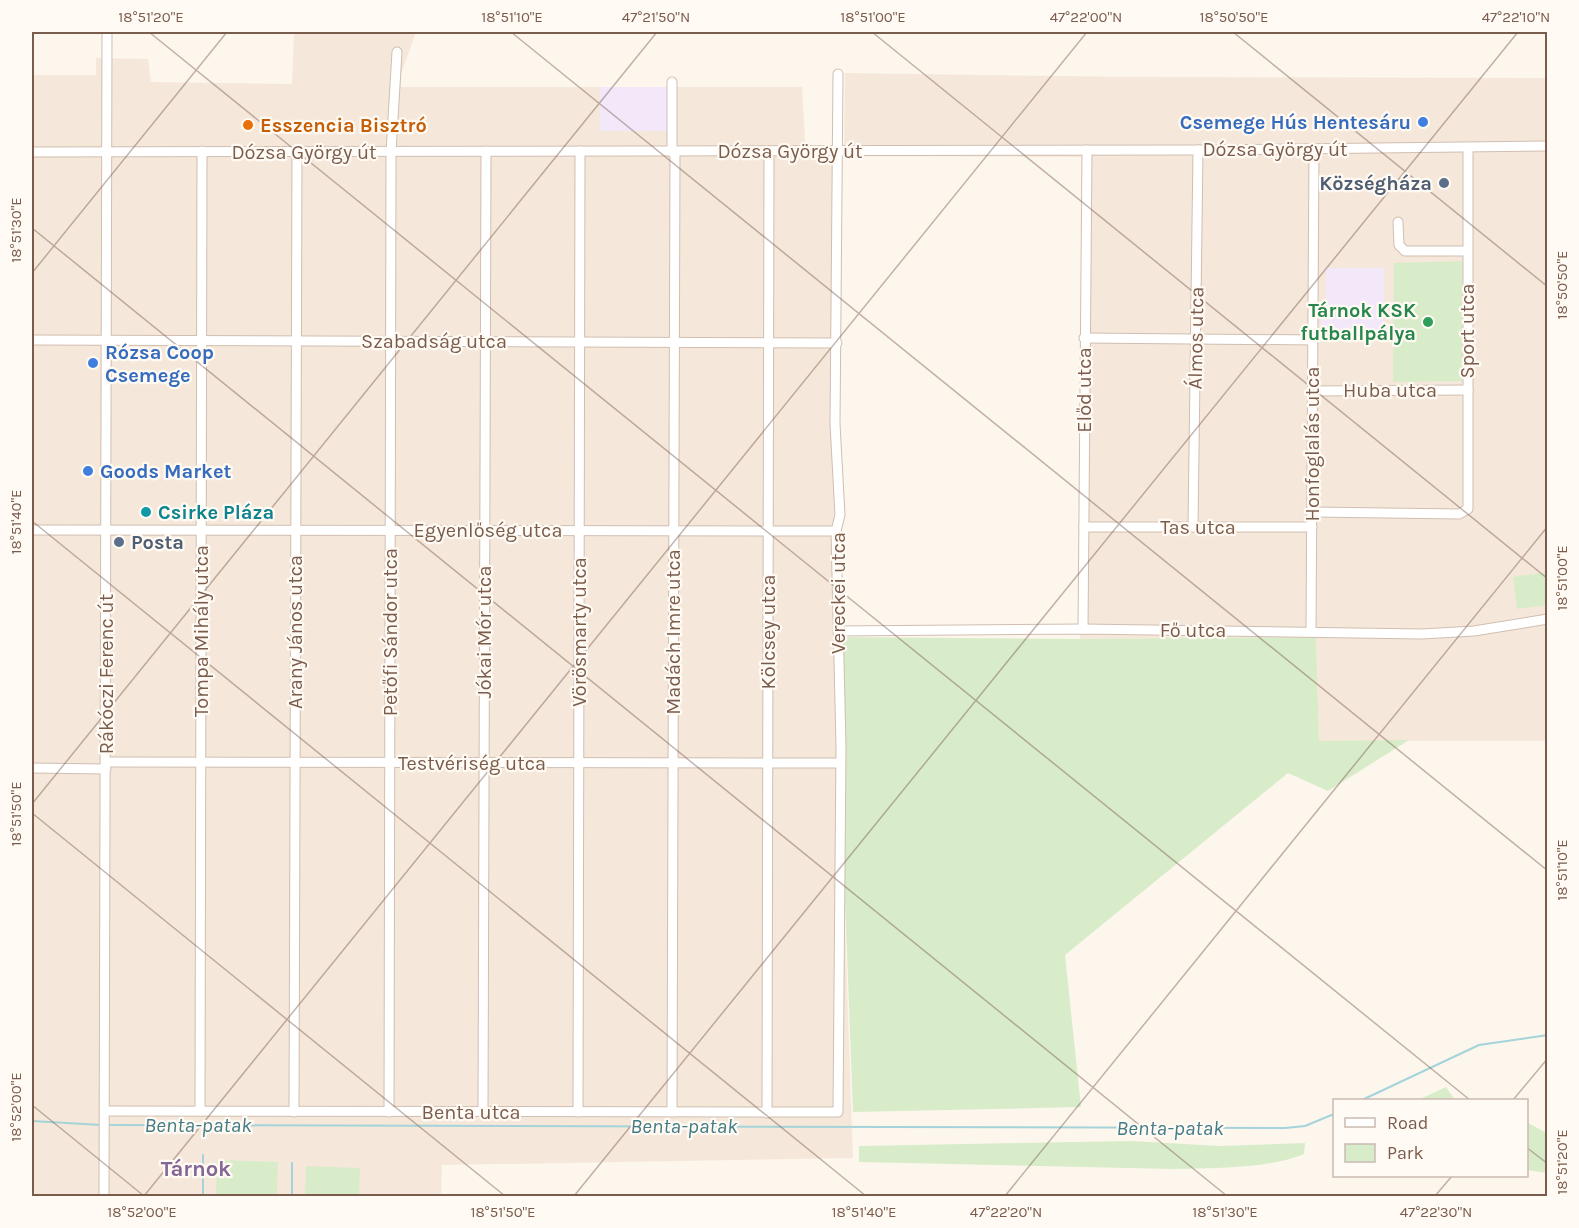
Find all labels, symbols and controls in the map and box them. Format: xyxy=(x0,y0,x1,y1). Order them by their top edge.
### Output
text: 18°51'20"E xyxy=(118,8,184,26)
text: 18°51'10"E xyxy=(481,8,543,26)
text: 47°21'50"N xyxy=(622,8,690,26)
text: 18°51'00"E xyxy=(840,8,906,26)
text: 47°22'00"N xyxy=(1050,8,1122,26)
text: 18°50'50"E xyxy=(1199,8,1269,26)
text: 47°22'10"N xyxy=(1482,8,1550,26)
place label: Csemege Hús Hentesáru xyxy=(1180,111,1411,134)
place label: Esszencia Bisztró xyxy=(260,114,427,137)
marker: Csemege Hús Hentesáru xyxy=(1416,115,1430,129)
marker: Esszencia Bisztró xyxy=(241,118,255,132)
street label: Dózsa György út xyxy=(1202,138,1348,161)
street label: Dózsa György út xyxy=(717,140,863,163)
street label: Dózsa György út xyxy=(231,141,377,164)
place label: Községháza xyxy=(1319,172,1432,195)
marker: Községháza xyxy=(1437,176,1451,190)
text: 18°51'30"E xyxy=(7,197,25,263)
text: 18°50'50"E xyxy=(1553,250,1571,320)
street label: Sport utca xyxy=(1456,283,1479,379)
street label: Álmos utca xyxy=(1183,286,1208,390)
place label: Tárnok KSK futballpálya xyxy=(1300,299,1416,345)
marker: Tárnok KSK futballpálya xyxy=(1421,315,1435,329)
street label: Szabadság utca xyxy=(361,330,507,353)
place label: Rózsa Coop Csemege xyxy=(105,341,214,387)
street label: Előd utca xyxy=(1073,347,1096,433)
marker: Rózsa Coop Csemege xyxy=(86,356,100,370)
street label: Honfoglalás utca xyxy=(1301,367,1324,521)
street label: Huba utca xyxy=(1343,379,1437,402)
place label: Goods Market xyxy=(100,460,232,483)
marker: Goods Market xyxy=(81,464,95,478)
text: 18°51'40"E xyxy=(7,489,25,555)
place label: Csirke Pláza xyxy=(158,501,274,524)
marker: Csirke Pláza xyxy=(139,505,153,519)
street label: Tas utca xyxy=(1160,516,1236,539)
street label: Egyenlőség utca xyxy=(414,519,562,542)
place label: Posta xyxy=(131,531,184,554)
street label: Vereckei utca xyxy=(827,532,850,654)
marker: Posta xyxy=(112,535,126,549)
street label: Tompa Mihály utca xyxy=(190,545,213,717)
text: 18°51'00"E xyxy=(1553,545,1571,611)
street label: Petőfi Sándor utca xyxy=(379,548,402,716)
street label: Madách Imre utca xyxy=(662,549,685,715)
street label: Arany János utca xyxy=(284,555,307,709)
street label: Vörösmarty utca xyxy=(568,557,591,707)
street label: Jókai Mór utca xyxy=(473,566,496,698)
street label: Kölcsey utca xyxy=(757,575,780,689)
street label: Rákóczi Ferenc út xyxy=(95,593,118,754)
street label: Fő utca xyxy=(1160,619,1226,642)
street label: Testvériség utca xyxy=(398,752,546,775)
text: 18°51'50"E xyxy=(7,781,25,847)
text: 18°51'10"E xyxy=(1553,839,1571,901)
text: 18°52'00"E xyxy=(7,1072,25,1142)
legend xyxy=(1333,1099,1528,1177)
street label: Benta utca xyxy=(421,1101,521,1124)
text: Road xyxy=(1387,1112,1428,1134)
water label: Benta-patak xyxy=(144,1113,252,1137)
water label: Benta-patak xyxy=(630,1114,738,1138)
water label: Benta-patak xyxy=(1116,1116,1224,1140)
text: 18°51'20"E xyxy=(1553,1129,1571,1195)
text: Park xyxy=(1387,1142,1424,1164)
district label: Tárnok xyxy=(161,1156,231,1182)
text: 18°52'00"E xyxy=(107,1203,177,1221)
text: 18°51'50"E xyxy=(470,1203,536,1221)
text: 18°51'40"E xyxy=(831,1203,897,1221)
text: 47°22'20"N xyxy=(970,1203,1042,1221)
text: 18°51'30"E xyxy=(1192,1203,1258,1221)
text: 47°22'30"N xyxy=(1400,1203,1472,1221)

